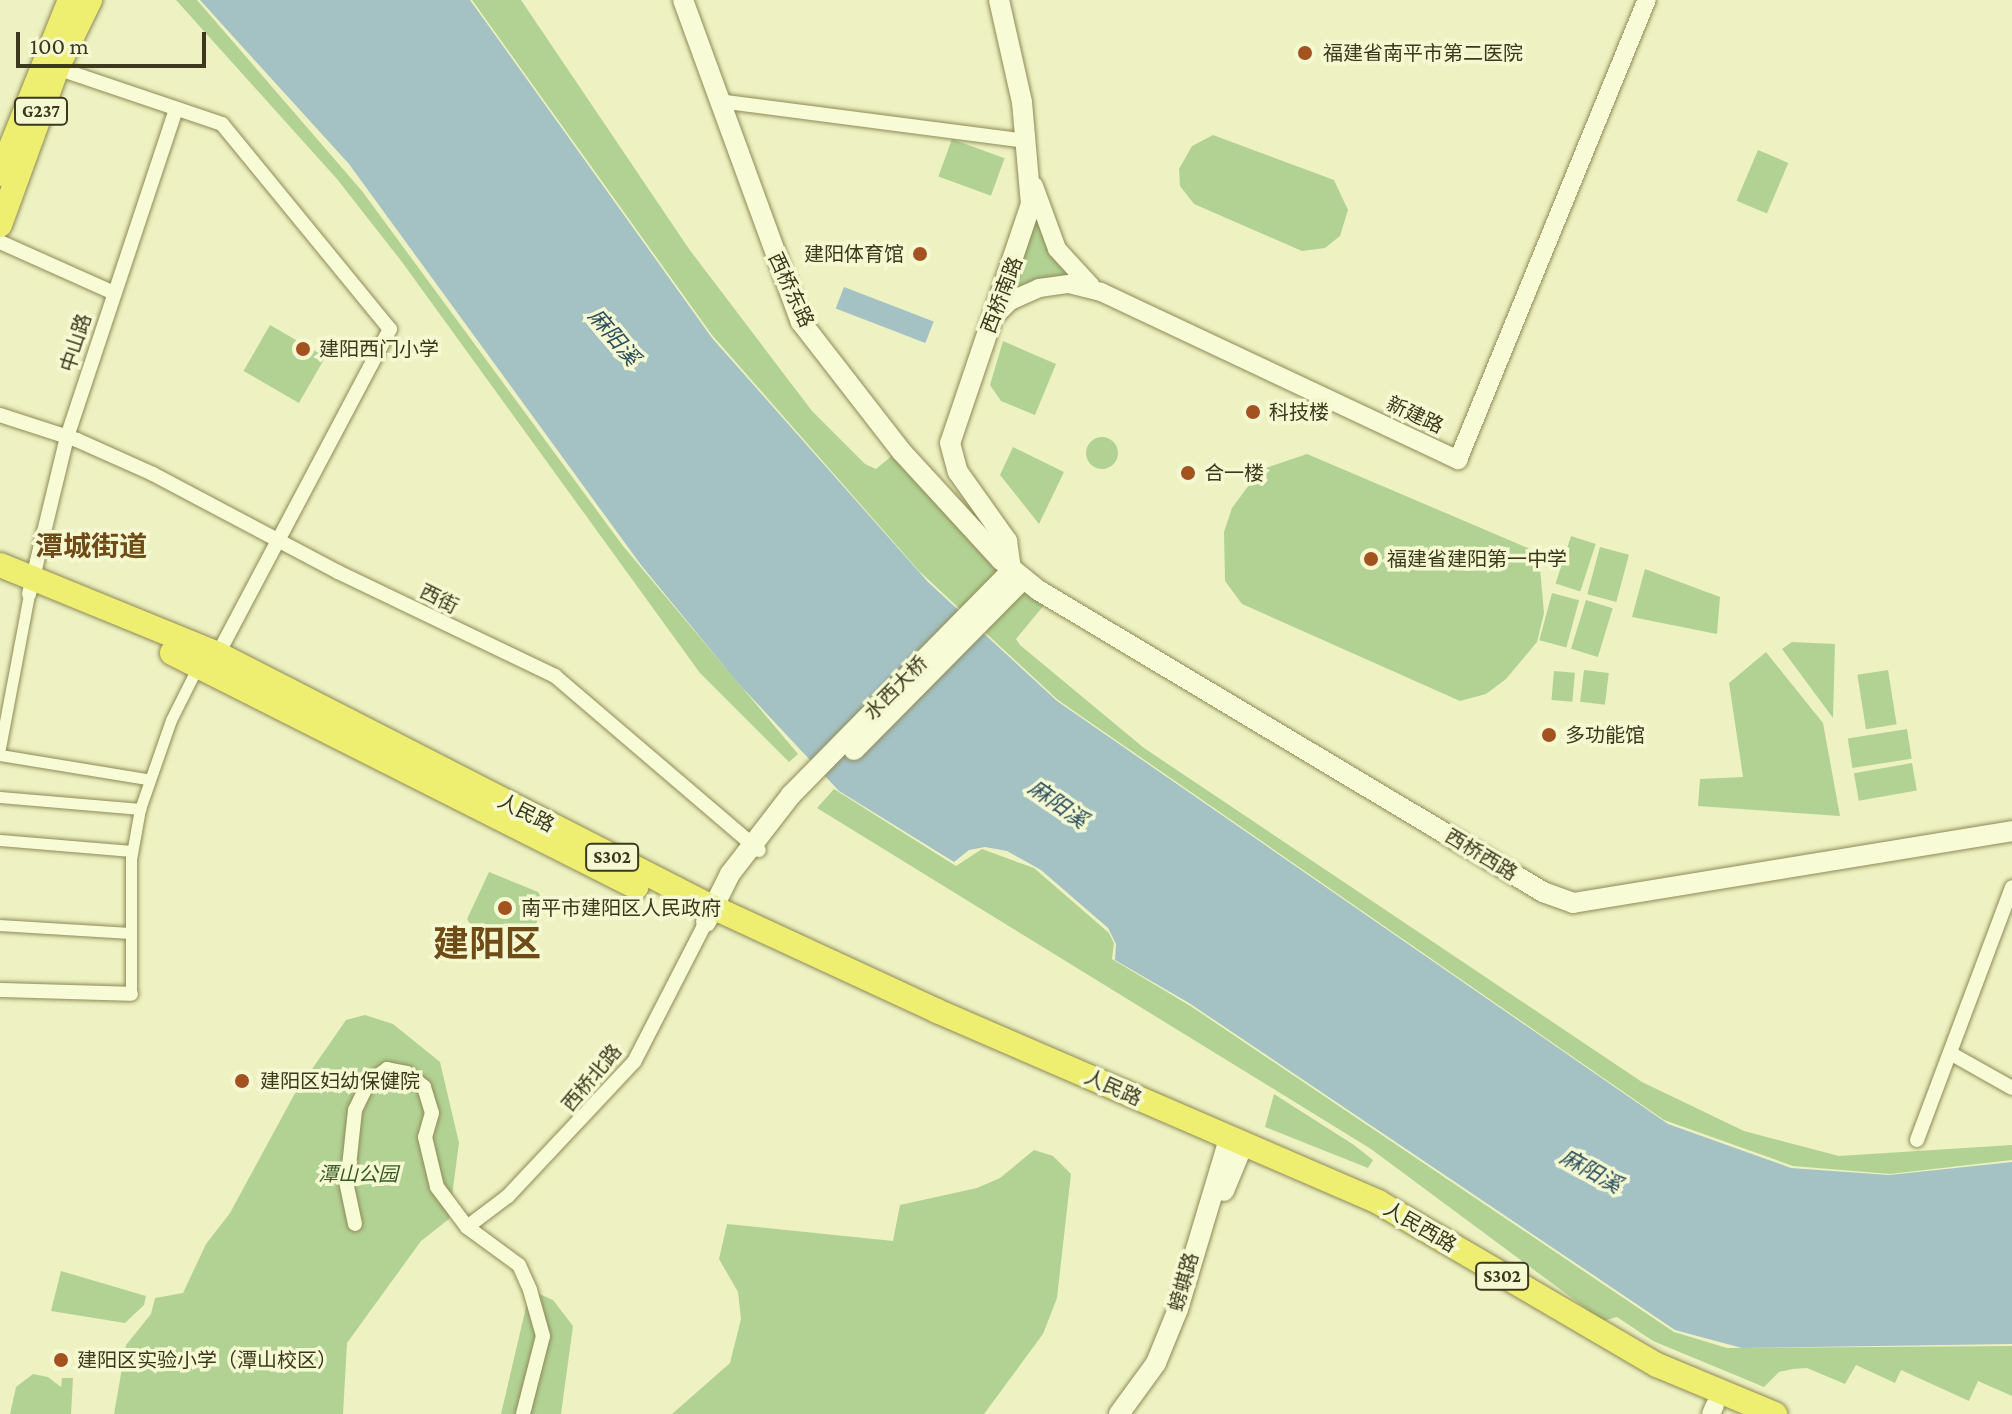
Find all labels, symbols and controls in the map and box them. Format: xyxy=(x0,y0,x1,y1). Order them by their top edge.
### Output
scale bar xyxy=(20,16,210,66)
text: 100 m xyxy=(30,32,89,59)
place label: 福建省南平市第二医院 xyxy=(1323,41,1523,65)
marker: 福建省南平市第二医院 xyxy=(1294,42,1316,64)
road number: G237 xyxy=(13,97,69,125)
place label: 建阳体育馆 xyxy=(804,242,904,266)
marker: 建阳体育馆 xyxy=(911,245,929,263)
street label: 西桥东路 xyxy=(763,249,819,331)
street label: 西桥南路 xyxy=(976,253,1028,337)
water label: 麻阳溪 xyxy=(583,303,645,371)
street label: 中山路 xyxy=(55,311,97,375)
place label: 建阳西门小学 xyxy=(319,337,439,361)
marker: 建阳西门小学 xyxy=(294,340,312,358)
street label: 新建路 xyxy=(1383,391,1447,439)
place label: 科技楼 xyxy=(1269,400,1329,424)
marker: 科技楼 xyxy=(1244,403,1262,421)
place label: 合一楼 xyxy=(1204,461,1264,485)
marker: 合一楼 xyxy=(1179,464,1197,482)
district label: 潭城街道 xyxy=(35,530,147,564)
place label: 福建省建阳第一中学 xyxy=(1387,547,1567,571)
marker: 福建省建阳第一中学 xyxy=(1362,550,1380,568)
street label: 西街 xyxy=(416,579,462,619)
street label: 水西大桥 xyxy=(859,651,933,725)
place label: 多功能馆 xyxy=(1565,723,1645,747)
marker: 多功能馆 xyxy=(1540,726,1558,744)
water label: 麻阳溪 xyxy=(1023,774,1093,834)
street label: 人民路 xyxy=(494,789,558,837)
street label: 西桥西路 xyxy=(1441,824,1521,886)
road number: S302 xyxy=(584,843,640,871)
place label: 南平市建阳区人民政府 xyxy=(521,896,721,920)
marker: 南平市建阳区人民政府 xyxy=(496,899,514,917)
district label: 建阳区 xyxy=(433,923,541,967)
street label: 西桥北路 xyxy=(557,1040,627,1116)
street label: 人民路 xyxy=(1081,1065,1145,1111)
place label: 建阳区妇幼保健院 xyxy=(260,1069,420,1093)
marker: 建阳区妇幼保健院 xyxy=(231,1070,253,1092)
water label: 麻阳溪 xyxy=(1556,1143,1626,1199)
park label: 潭山公园 xyxy=(318,1162,398,1186)
street label: 人民西路 xyxy=(1379,1197,1461,1257)
street label: 螃蜞路 xyxy=(1164,1250,1204,1314)
road number: S302 xyxy=(1474,1262,1530,1290)
place label: 建阳区实验小学（潭山校区） xyxy=(77,1348,337,1372)
marker: 建阳区实验小学（潭山校区） xyxy=(52,1351,70,1369)

